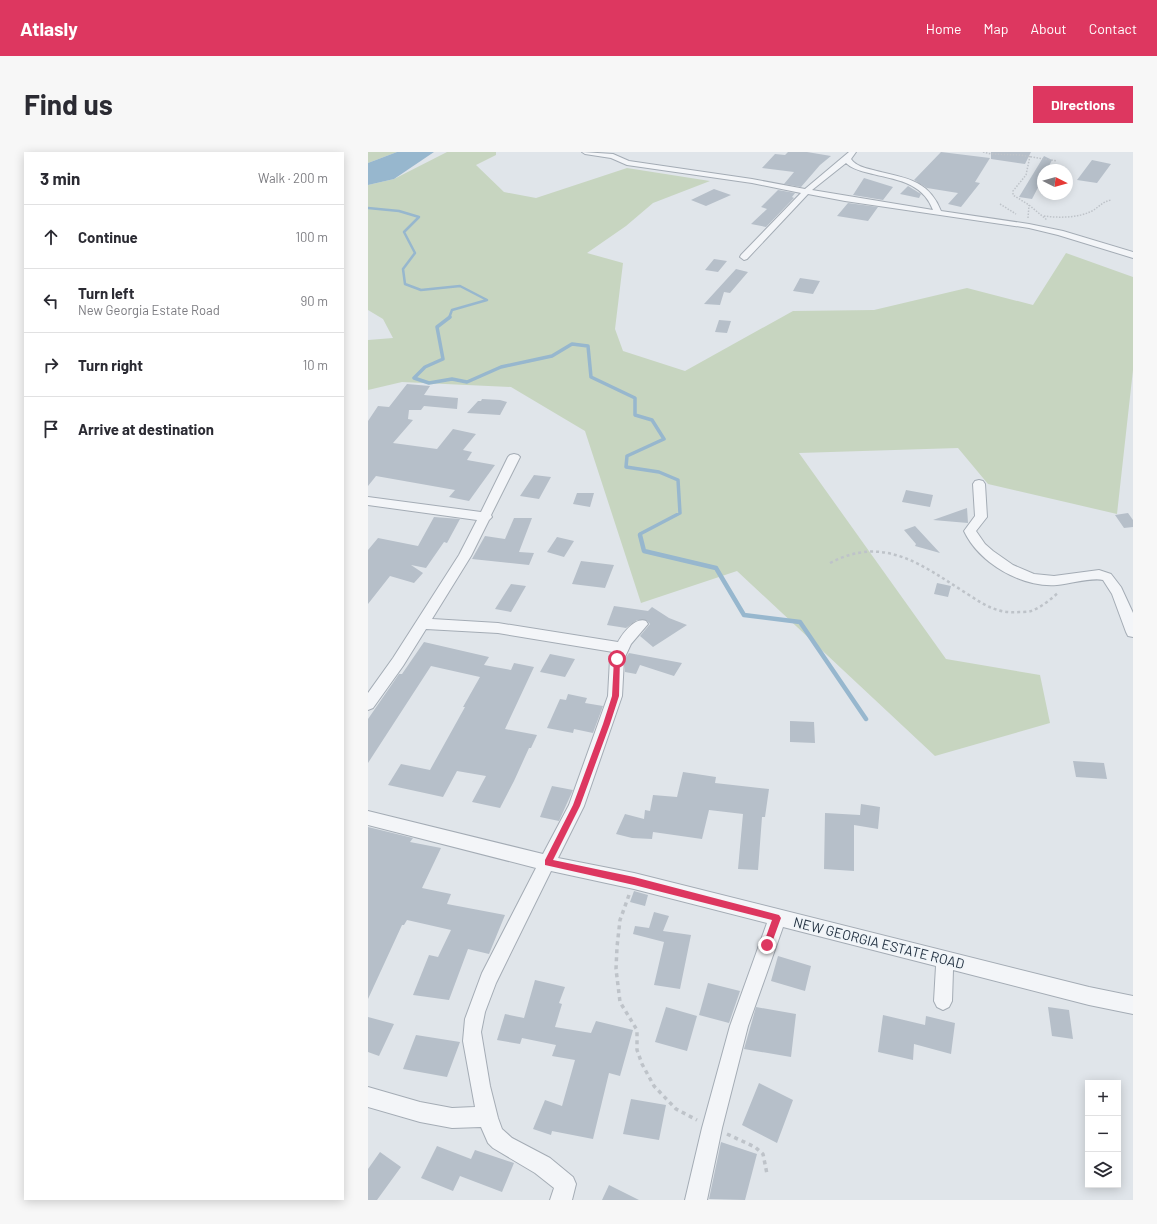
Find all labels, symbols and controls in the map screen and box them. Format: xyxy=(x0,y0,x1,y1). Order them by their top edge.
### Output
text: Atlasly xyxy=(20,17,78,40)
text: Home xyxy=(926,20,962,37)
text: Map xyxy=(984,20,1008,37)
text: About xyxy=(1030,20,1067,37)
text: Contact xyxy=(1089,20,1137,37)
button: Directions xyxy=(1033,86,1133,123)
text: Find us xyxy=(24,87,113,121)
north arrow xyxy=(1037,164,1073,200)
text: 3 min xyxy=(40,168,80,188)
text: Walk · 200 m xyxy=(258,170,328,186)
icon: ahead xyxy=(40,226,62,248)
text: Continue xyxy=(78,228,138,246)
text: 100 m xyxy=(295,229,328,245)
text: Turn left xyxy=(78,284,134,302)
icon: left xyxy=(40,290,62,312)
text: 90 m xyxy=(301,293,328,309)
text: New Georgia Estate Road xyxy=(78,302,220,318)
icon: right xyxy=(40,354,62,376)
text: Turn right xyxy=(78,356,143,374)
text: 10 m xyxy=(303,357,328,373)
icon: arrive xyxy=(40,418,62,440)
text: Arrive at destination xyxy=(78,420,214,438)
route start xyxy=(608,650,626,668)
street label: NEW GEORGIA ESTATE ROAD xyxy=(792,913,966,972)
route end xyxy=(758,936,776,954)
map controls xyxy=(1085,1080,1121,1188)
button: + xyxy=(1085,1080,1121,1116)
button: − xyxy=(1085,1116,1121,1152)
button: layers xyxy=(1085,1152,1121,1188)

